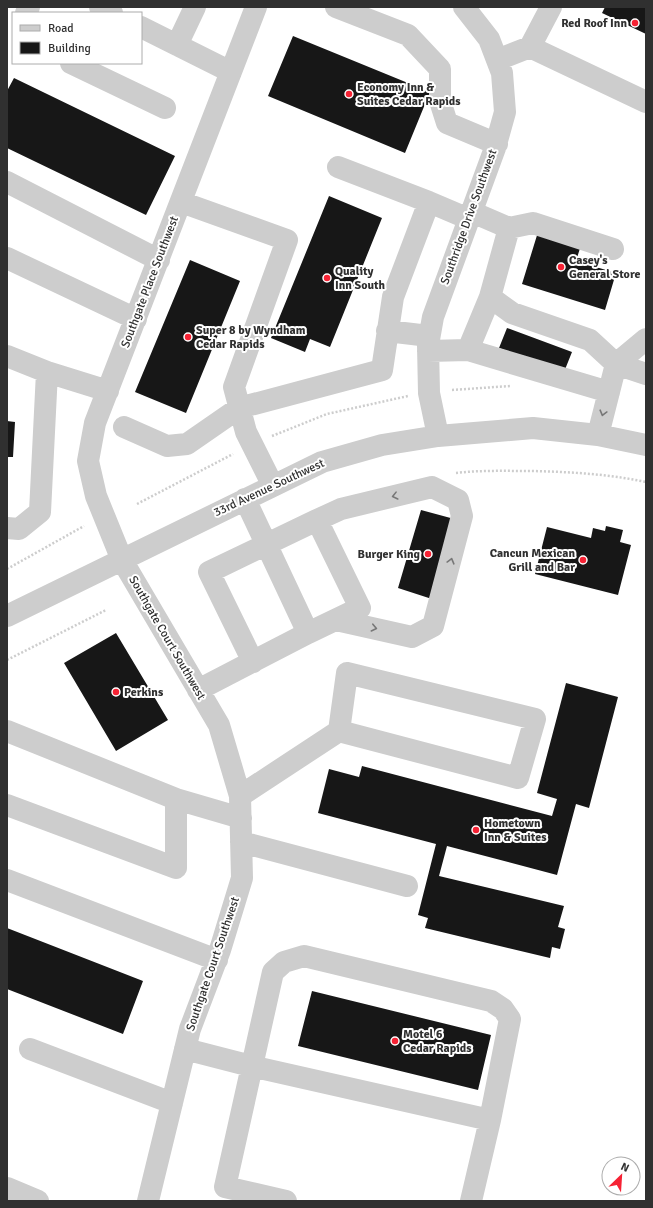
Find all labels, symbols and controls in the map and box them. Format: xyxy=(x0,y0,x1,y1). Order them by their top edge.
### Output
legend xyxy=(12,12,142,64)
place label: Red Roof Inn xyxy=(561,16,627,31)
marker: Red Roof Inn xyxy=(630,18,640,28)
text: Road xyxy=(48,21,74,36)
text: Building xyxy=(48,41,91,56)
place label: Economy Inn & Suites Cedar Rapids xyxy=(357,80,461,109)
marker: Economy Inn & Suites Cedar Rapids xyxy=(344,89,354,99)
street label: Southridge Drive Southwest xyxy=(438,147,500,287)
street label: Southgate Place Southwest xyxy=(118,214,182,350)
place label: Casey's General Store xyxy=(569,253,640,282)
marker: Casey's General Store xyxy=(556,262,566,272)
place label: Quality Inn South xyxy=(335,264,386,293)
marker: Quality Inn South xyxy=(322,273,332,283)
place label: Super 8 by Wyndham Cedar Rapids xyxy=(196,323,306,352)
marker: Super 8 by Wyndham Cedar Rapids xyxy=(183,332,193,342)
one-way arrow xyxy=(600,410,608,416)
street label: 33rd Avenue Southwest xyxy=(211,456,327,520)
one-way arrow xyxy=(392,491,399,500)
place label: Cancun Mexican Grill and Bar xyxy=(490,546,575,575)
place label: Burger King xyxy=(358,547,421,562)
marker: Burger King xyxy=(423,549,433,559)
marker: Cancun Mexican Grill and Bar xyxy=(578,555,588,565)
one-way arrow xyxy=(446,558,454,564)
street label: Southgate Court Southwest xyxy=(125,573,209,703)
one-way arrow xyxy=(371,624,377,632)
place label: Perkins xyxy=(124,685,164,700)
marker: Perkins xyxy=(111,687,121,697)
place label: Hometown Inn & Suites xyxy=(484,816,547,845)
marker: Hometown Inn & Suites xyxy=(471,825,481,835)
street label: Southgate Court Southwest xyxy=(183,895,243,1033)
place label: Motel 6 Cedar Rapids xyxy=(403,1027,472,1056)
marker: Motel 6 Cedar Rapids xyxy=(390,1036,400,1046)
north arrow xyxy=(601,1156,641,1196)
text: N xyxy=(619,1160,631,1175)

